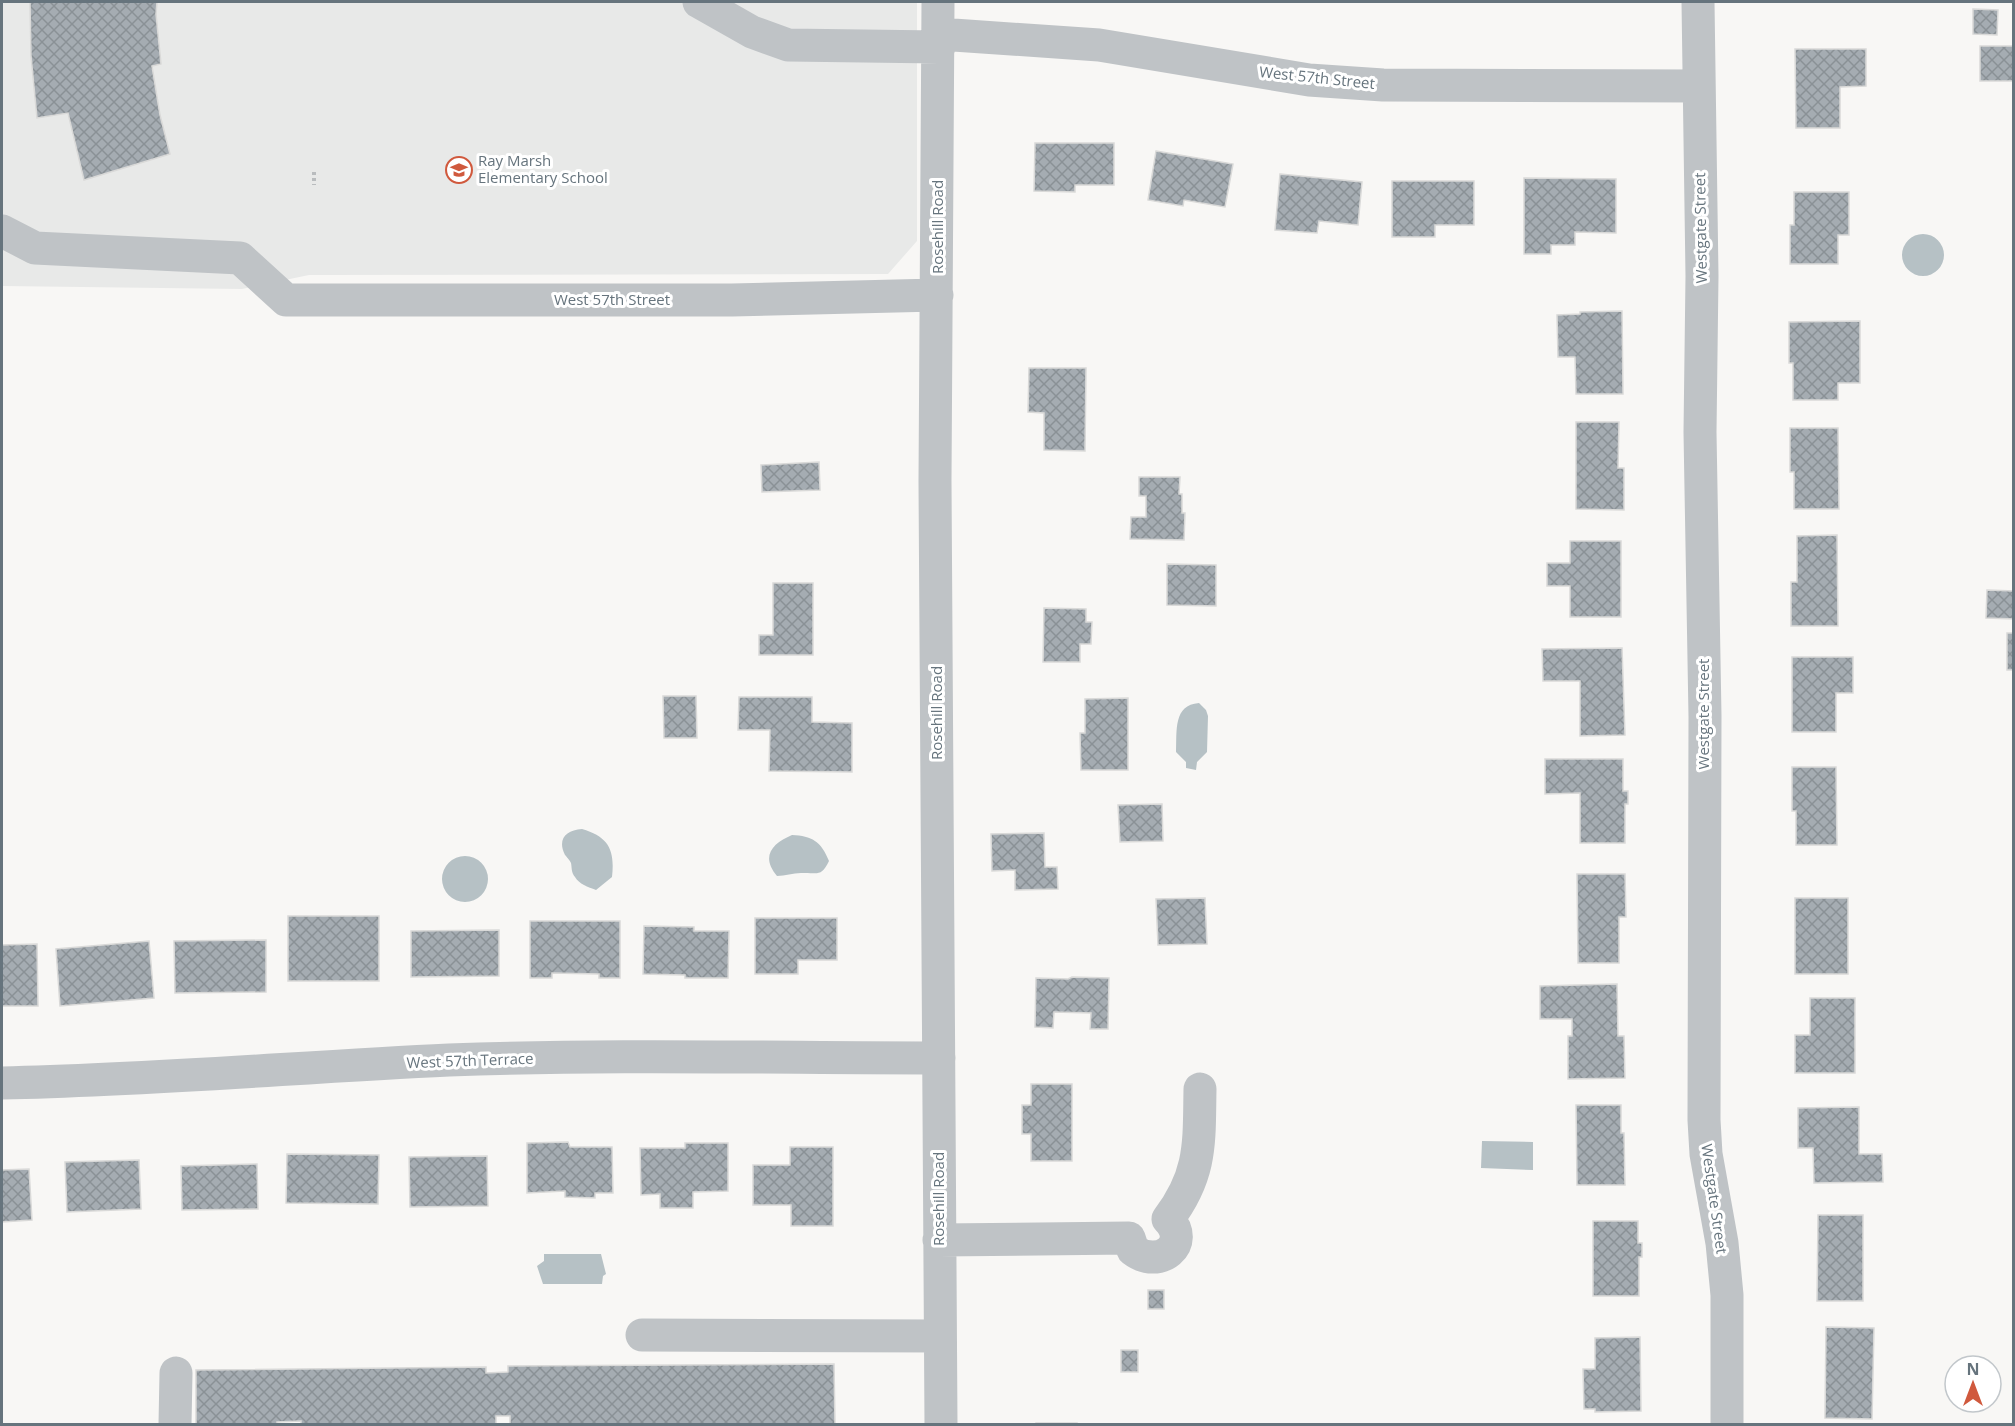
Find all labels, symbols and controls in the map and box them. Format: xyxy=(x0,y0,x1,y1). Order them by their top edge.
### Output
street label: West 57th Street xyxy=(1258,61,1376,93)
place label: Ray Marsh Elementary School xyxy=(478,150,608,187)
school or university icon: Ray Marsh Elementary School xyxy=(444,155,474,185)
street label: Westgate Street xyxy=(1689,172,1711,284)
street label: Rosehill Road xyxy=(927,180,947,274)
street label: West 57th Street xyxy=(554,289,670,309)
street label: Westgate Street xyxy=(1693,659,1713,769)
street label: Rosehill Road xyxy=(926,666,946,760)
street label: West 57th Terrace xyxy=(406,1048,534,1072)
street label: Westgate Street xyxy=(1697,1143,1733,1255)
street label: Rosehill Road xyxy=(928,1152,948,1246)
north arrow xyxy=(1943,1354,2003,1414)
text: N xyxy=(1966,1358,1980,1380)

